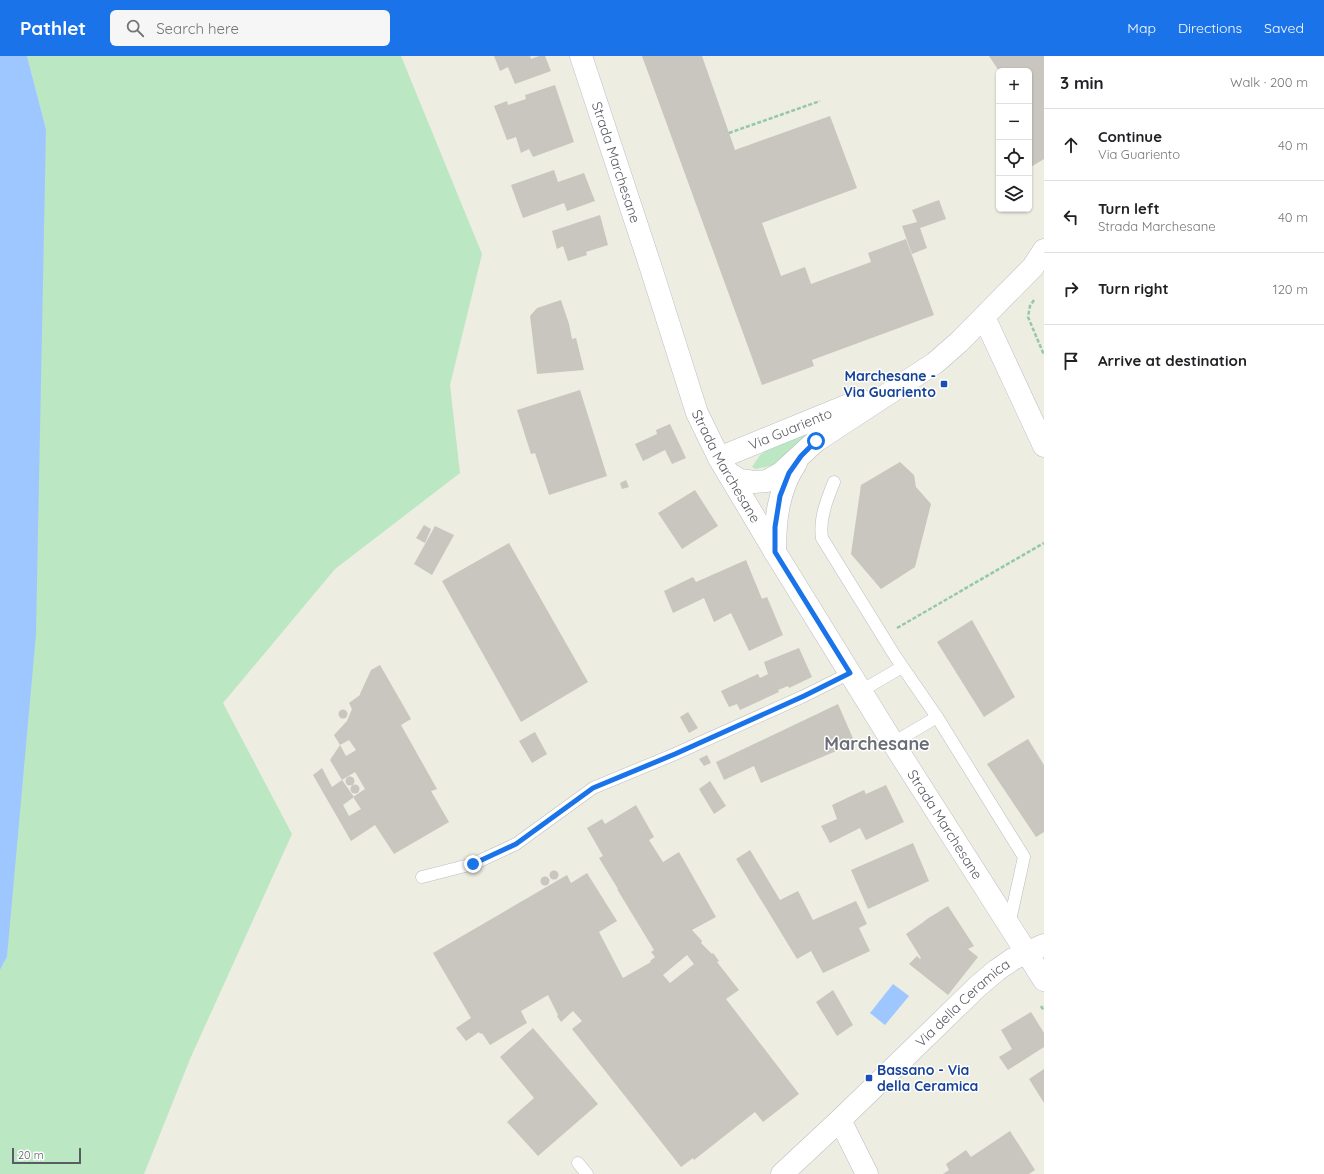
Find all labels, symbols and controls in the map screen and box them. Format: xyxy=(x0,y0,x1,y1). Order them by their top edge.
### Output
search box xyxy=(110,10,390,46)
text: Pathlet xyxy=(20,16,86,40)
icon: search xyxy=(124,17,146,39)
text: Search here xyxy=(156,19,239,38)
text: Map xyxy=(1127,19,1156,37)
text: Directions xyxy=(1178,19,1242,37)
text: Saved xyxy=(1264,19,1304,37)
map controls xyxy=(996,68,1032,212)
button: + xyxy=(996,68,1032,104)
text: 3 min xyxy=(1060,72,1104,93)
text: Walk · 200 m xyxy=(1230,74,1308,90)
street label: Strada Marchesane xyxy=(588,99,645,225)
button: − xyxy=(996,104,1032,140)
text: Continue xyxy=(1098,127,1162,146)
icon: ahead xyxy=(1060,134,1082,156)
text: 40 m xyxy=(1278,137,1308,153)
button: locate xyxy=(996,140,1032,176)
text: Via Guariento xyxy=(1098,146,1180,162)
button: layers xyxy=(996,176,1032,212)
text: Turn left xyxy=(1098,199,1160,218)
icon: left xyxy=(1060,206,1082,228)
text: 40 m xyxy=(1278,209,1308,225)
text: Strada Marchesane xyxy=(1098,218,1216,234)
icon: right xyxy=(1060,278,1082,300)
text: Turn right xyxy=(1098,279,1169,298)
text: 120 m xyxy=(1273,281,1308,297)
icon: arrive xyxy=(1060,350,1082,372)
text: Arrive at destination xyxy=(1098,351,1247,370)
place label: Marchesane - Via Guariento xyxy=(843,367,936,401)
marker: Marchesane - Via Guariento xyxy=(939,379,949,389)
street label: Via Guariento xyxy=(746,404,835,454)
street label: Strada Marchesane xyxy=(688,407,765,526)
route start xyxy=(807,432,825,450)
district label: Marchesane xyxy=(824,732,930,755)
street label: Strada Marchesane xyxy=(903,766,987,883)
route end xyxy=(464,855,482,873)
street label: Via della Ceramica xyxy=(912,955,1013,1051)
place label: Bassano - Via della Ceramica xyxy=(877,1061,978,1095)
marker: Bassano - Via della Ceramica xyxy=(864,1073,874,1083)
scale bar xyxy=(12,1146,81,1165)
text: 20 m xyxy=(18,1148,44,1162)

